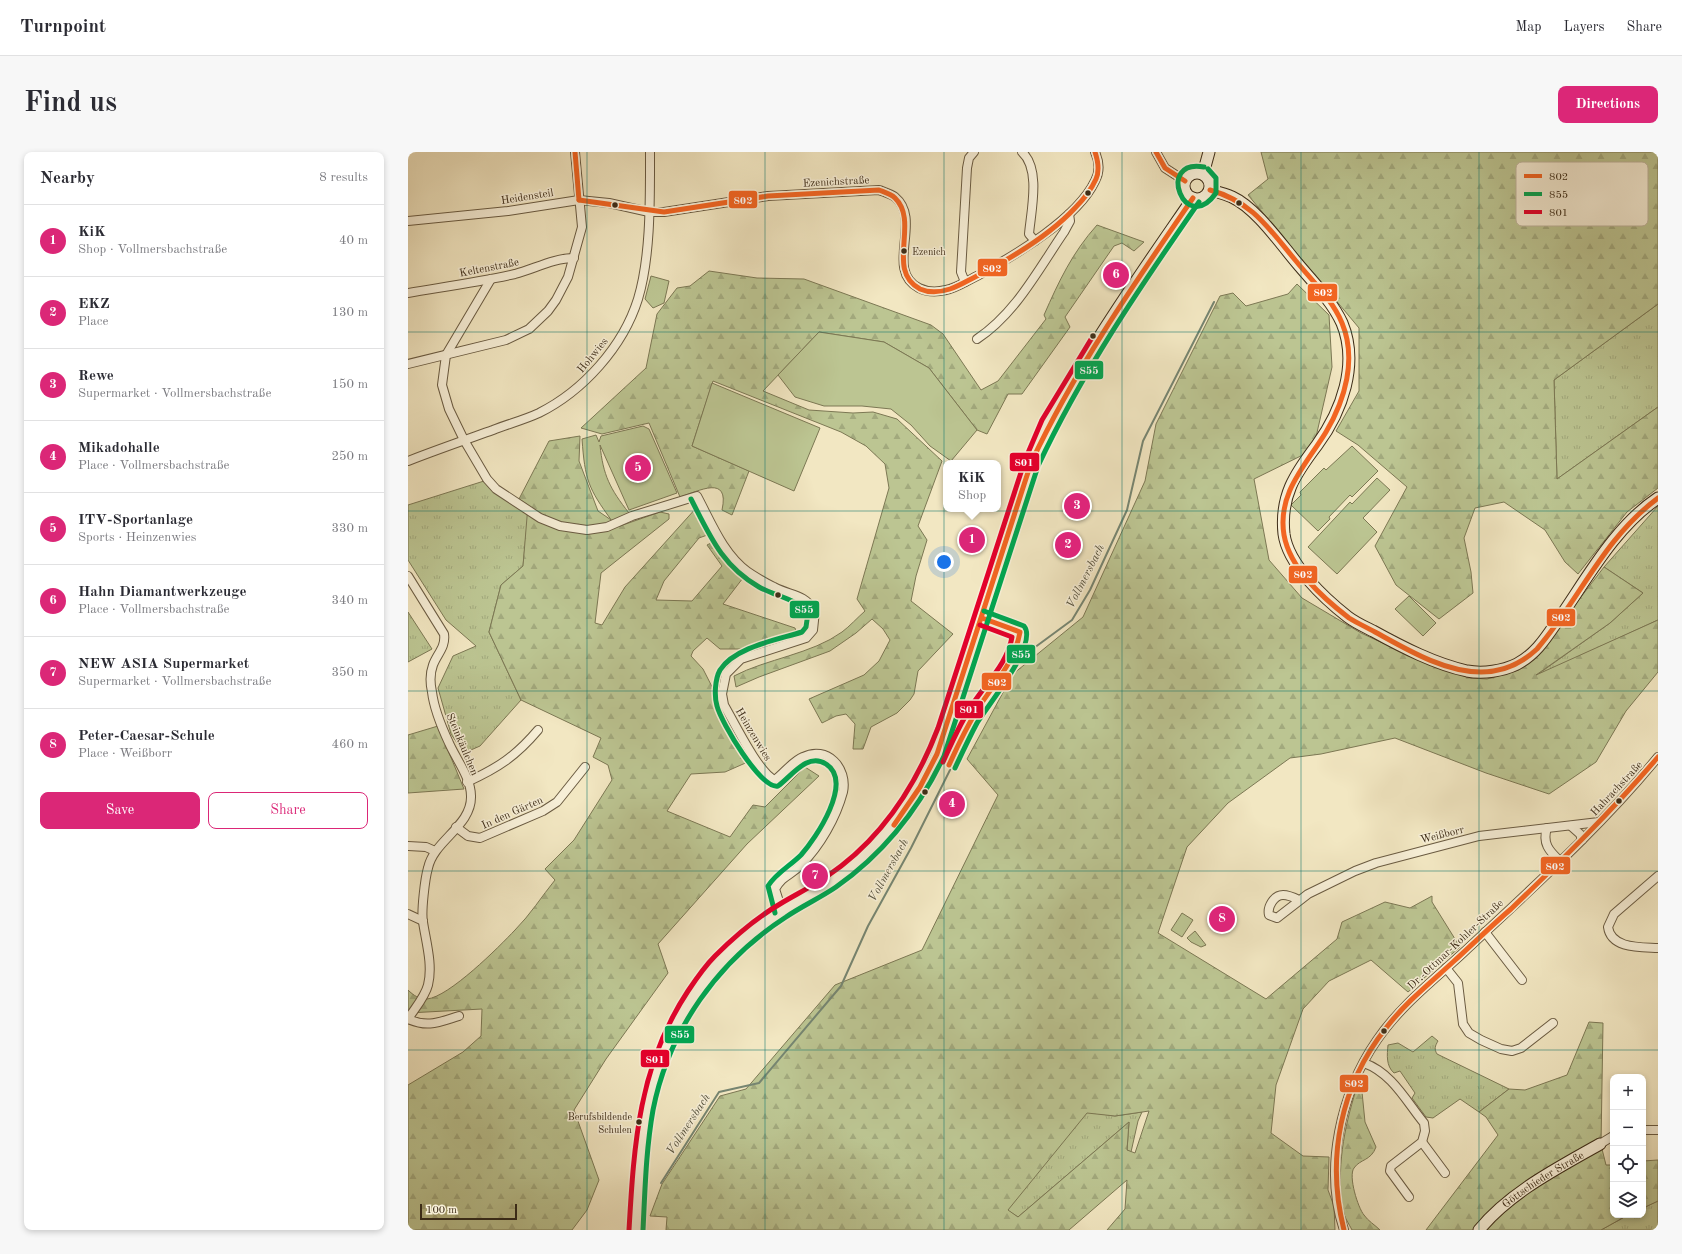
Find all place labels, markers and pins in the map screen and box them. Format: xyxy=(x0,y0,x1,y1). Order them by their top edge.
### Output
unlabelled marker xyxy=(1083,188,1093,198)
unlabelled marker xyxy=(1234,198,1244,208)
unlabelled marker xyxy=(610,200,620,210)
marker: Ezenich xyxy=(899,246,909,256)
place label: Ezenich xyxy=(912,247,946,257)
pin: 6 xyxy=(1103,260,1129,290)
unlabelled marker xyxy=(1088,331,1098,341)
pin: 5 xyxy=(625,453,651,483)
pin: 3 xyxy=(1064,491,1090,521)
pin: 1 xyxy=(959,525,985,555)
pin: 2 xyxy=(1055,530,1081,560)
unlabelled marker xyxy=(773,590,783,600)
unlabelled marker xyxy=(920,787,930,797)
pin: 4 xyxy=(939,789,965,819)
unlabelled marker xyxy=(1614,796,1624,806)
pin: 7 xyxy=(802,861,828,891)
pin: 8 xyxy=(1209,904,1235,934)
unlabelled marker xyxy=(1379,1026,1389,1036)
place label: Berufsbildende Schulen xyxy=(568,1112,633,1135)
marker: Berufsbildende Schulen xyxy=(634,1117,644,1127)

